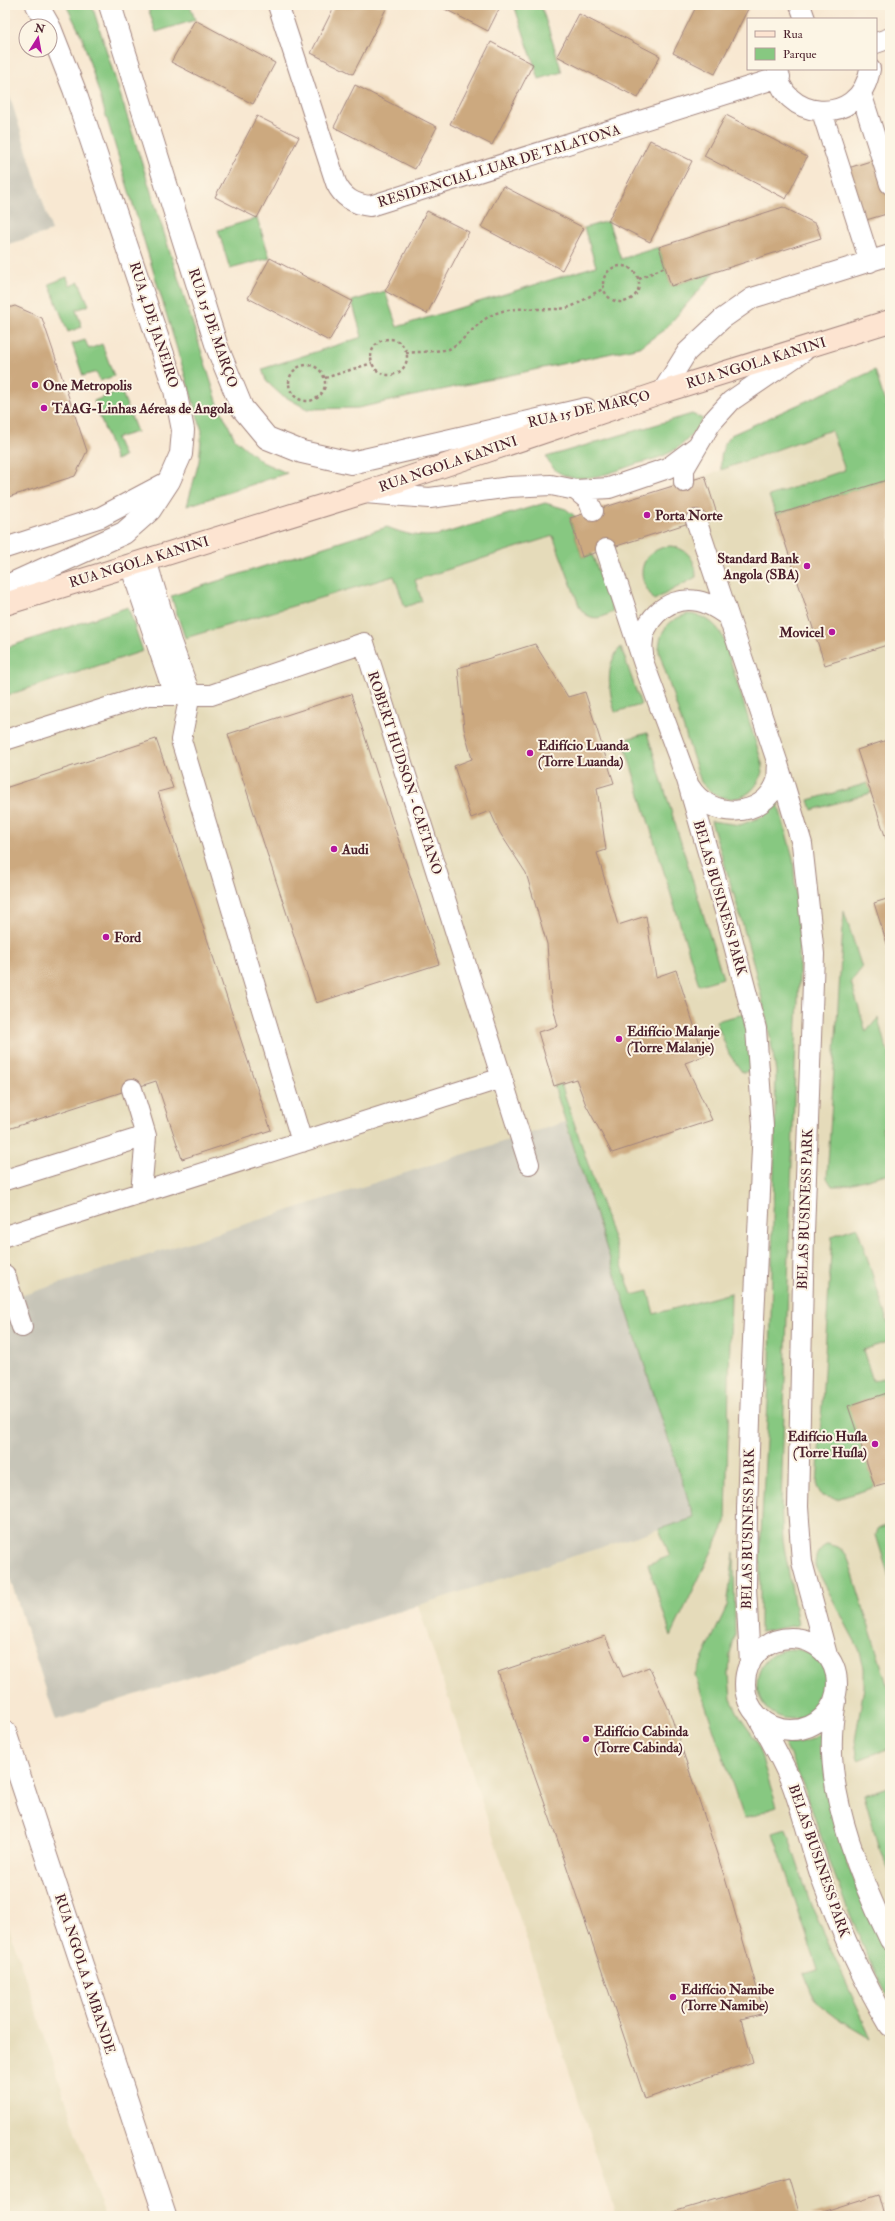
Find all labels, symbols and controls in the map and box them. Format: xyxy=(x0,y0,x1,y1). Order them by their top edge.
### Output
north arrow xyxy=(18,18,58,58)
legend xyxy=(747,18,877,70)
text: N xyxy=(33,21,47,36)
text: Rua xyxy=(783,27,804,42)
text: Parque xyxy=(783,47,817,62)
street label: RESIDENCIAL LUAR DE TALATONA xyxy=(376,121,623,211)
street label: RUA 4 DE JANEIRO xyxy=(126,260,182,390)
street label: RUA 15 DE MARÇO xyxy=(185,266,241,390)
street label: RUA NGOLA KANINI xyxy=(684,333,828,392)
place label: One Metropolis xyxy=(43,377,132,395)
marker: One Metropolis xyxy=(30,380,40,390)
street label: RUA 15 DE MARÇO xyxy=(526,387,652,431)
place label: TAAG-Linhas Aéreas de Angola xyxy=(51,400,234,418)
marker: TAAG-Linhas Aéreas de Angola xyxy=(39,403,49,413)
street label: RUA NGOLA KANINI xyxy=(376,432,520,496)
place label: Porta Norte xyxy=(655,507,723,524)
marker: Porta Norte xyxy=(642,510,652,520)
street label: RUA NGOLA KANINI xyxy=(67,532,211,591)
place label: Standard Bank Angola (SBA) xyxy=(717,550,799,584)
marker: Standard Bank Angola (SBA) xyxy=(802,561,812,571)
place label: Movicel xyxy=(778,624,824,641)
marker: Movicel xyxy=(827,627,837,637)
street label: ROBERT HUDSON - CAETANO xyxy=(364,669,446,877)
place label: Edifício Luanda (Torre Luanda) xyxy=(538,737,630,770)
marker: Edifício Luanda (Torre Luanda) xyxy=(525,748,535,758)
street label: BELAS BUSINESS PARK xyxy=(690,818,750,978)
place label: Audi xyxy=(341,841,369,858)
marker: Audi xyxy=(329,844,339,854)
place label: Ford xyxy=(114,929,141,946)
marker: Ford xyxy=(101,932,111,942)
place label: Edifício Malanje (Torre Malanje) xyxy=(627,1023,720,1056)
marker: Edifício Malanje (Torre Malanje) xyxy=(614,1034,624,1044)
street label: BELAS BUSINESS PARK xyxy=(794,1128,816,1290)
place label: Edifício Huíla (Torre Huíla) xyxy=(787,1428,868,1461)
marker: Edifício Huíla (Torre Huíla) xyxy=(870,1439,880,1449)
street label: BELAS BUSINESS PARK xyxy=(738,1448,758,1610)
place label: Edifício Cabinda (Torre Cabinda) xyxy=(594,1723,689,1756)
marker: Edifício Cabinda (Torre Cabinda) xyxy=(581,1734,591,1744)
street label: BELAS BUSINESS PARK xyxy=(785,1782,853,1940)
street label: RUA NGOLA A MBANDE xyxy=(51,1892,119,2056)
place label: Edifício Namibe (Torre Namibe) xyxy=(681,1981,774,2014)
marker: Edifício Namibe (Torre Namibe) xyxy=(668,1992,678,2002)

